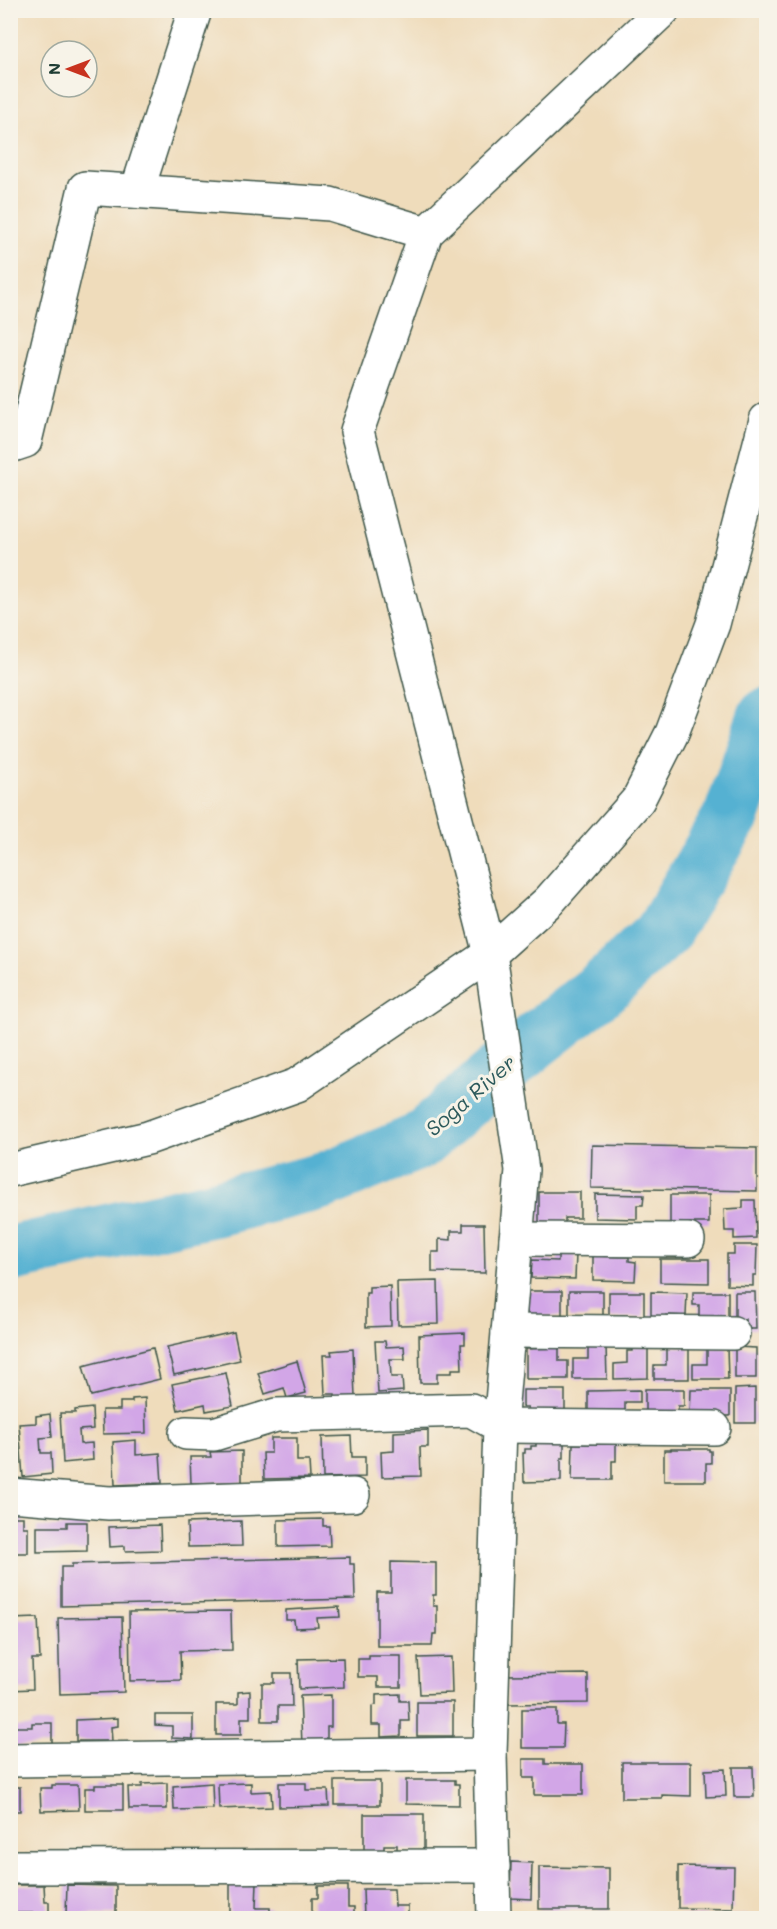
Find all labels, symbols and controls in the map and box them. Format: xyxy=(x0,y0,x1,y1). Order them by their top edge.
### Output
north arrow xyxy=(39,39,99,99)
text: N xyxy=(43,63,64,75)
water label: Soga River xyxy=(419,1048,521,1141)

